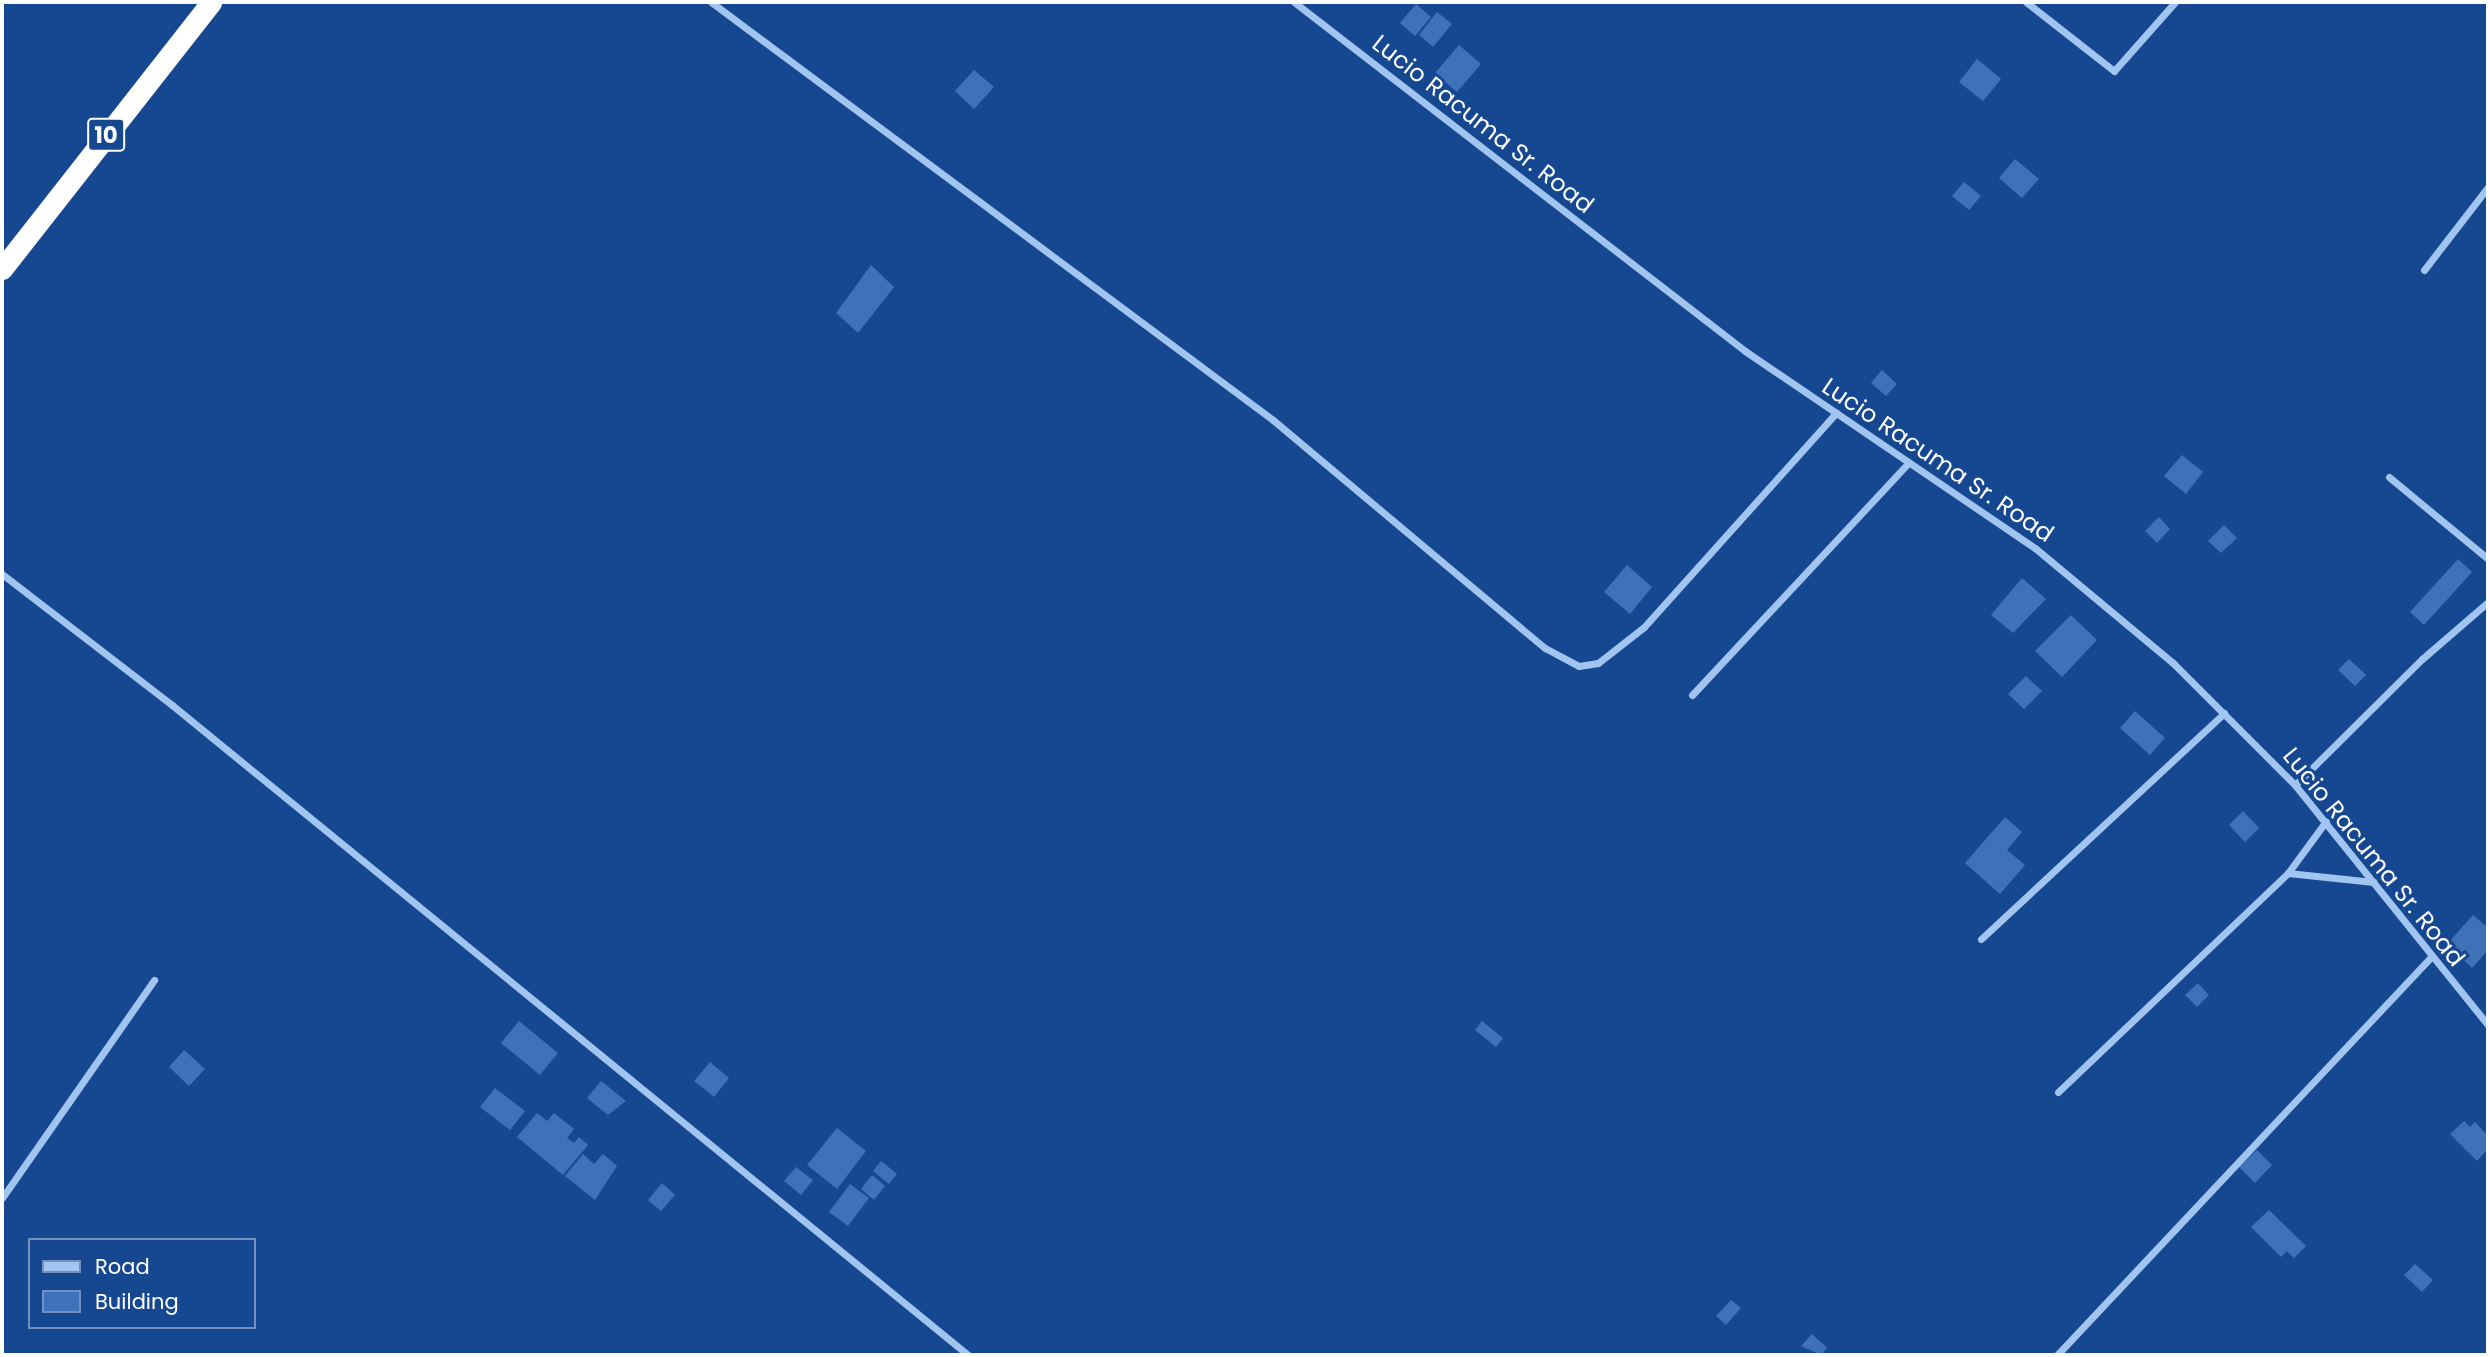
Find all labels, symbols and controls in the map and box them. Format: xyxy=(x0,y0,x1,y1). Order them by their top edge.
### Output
street label: Lucio Racuma Sr. Road xyxy=(1367,29,1599,219)
road number: 10 xyxy=(87,116,125,154)
street label: Lucio Racuma Sr. Road xyxy=(1817,372,2059,548)
street label: Lucio Racuma Sr. Road xyxy=(2277,742,2471,972)
legend xyxy=(28,1238,256,1329)
text: Road xyxy=(95,1252,150,1281)
text: Building xyxy=(95,1287,179,1316)

